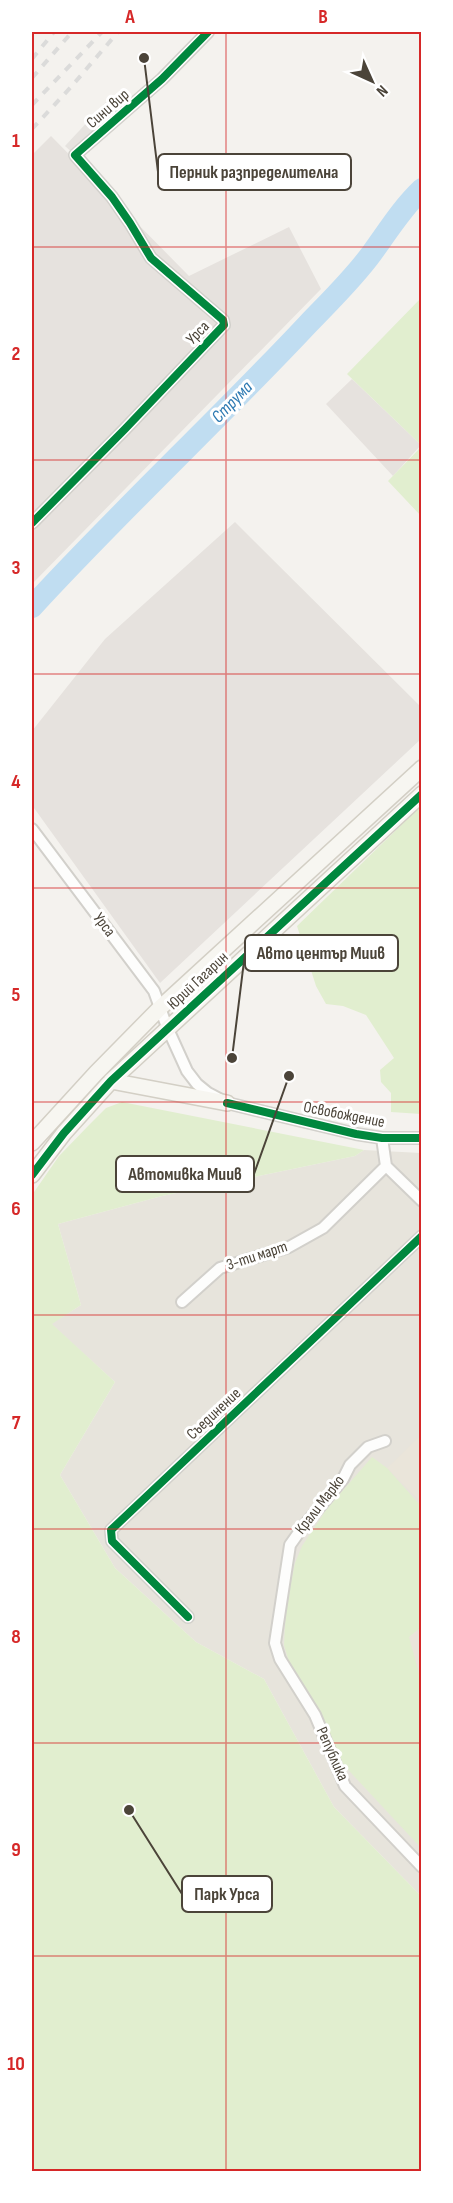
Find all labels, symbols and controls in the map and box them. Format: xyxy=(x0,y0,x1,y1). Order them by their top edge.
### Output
text: A xyxy=(124,5,135,29)
text: B xyxy=(318,5,328,29)
north arrow xyxy=(342,51,402,111)
text: N xyxy=(372,81,391,100)
street label: Сини вир xyxy=(83,85,133,133)
text: 1 xyxy=(12,129,20,153)
callout: Перник разпределителна xyxy=(158,154,351,190)
text: Перник разпределителна xyxy=(170,162,338,183)
street label: Урса xyxy=(182,317,214,349)
text: 2 xyxy=(12,342,20,366)
water label: Струма xyxy=(207,376,257,427)
text: 3 xyxy=(12,556,21,580)
text: 4 xyxy=(11,770,21,794)
street label: Урса xyxy=(89,909,119,941)
callout: Авто център Миив xyxy=(245,935,398,971)
text: Авто център Миив xyxy=(256,943,385,964)
street label: Юрий Гагарин xyxy=(164,948,232,1014)
text: 5 xyxy=(12,983,21,1007)
street label: Освобождение xyxy=(302,1098,386,1132)
callout: Автомивка Миив xyxy=(116,1156,254,1192)
text: Автомивка Миив xyxy=(127,1164,242,1185)
text: 6 xyxy=(11,1197,21,1221)
street label: 3-ти март xyxy=(224,1237,290,1275)
street label: Съединение xyxy=(183,1384,245,1444)
text: 7 xyxy=(12,1411,21,1435)
street label: Крали Марко xyxy=(291,1472,349,1538)
text: 8 xyxy=(11,1625,21,1649)
street label: Република xyxy=(312,1724,352,1784)
text: 9 xyxy=(11,1838,21,1862)
callout: Парк Урса xyxy=(182,1876,272,1912)
text: Парк Урса xyxy=(194,1884,260,1905)
text: 10 xyxy=(7,2052,25,2076)

